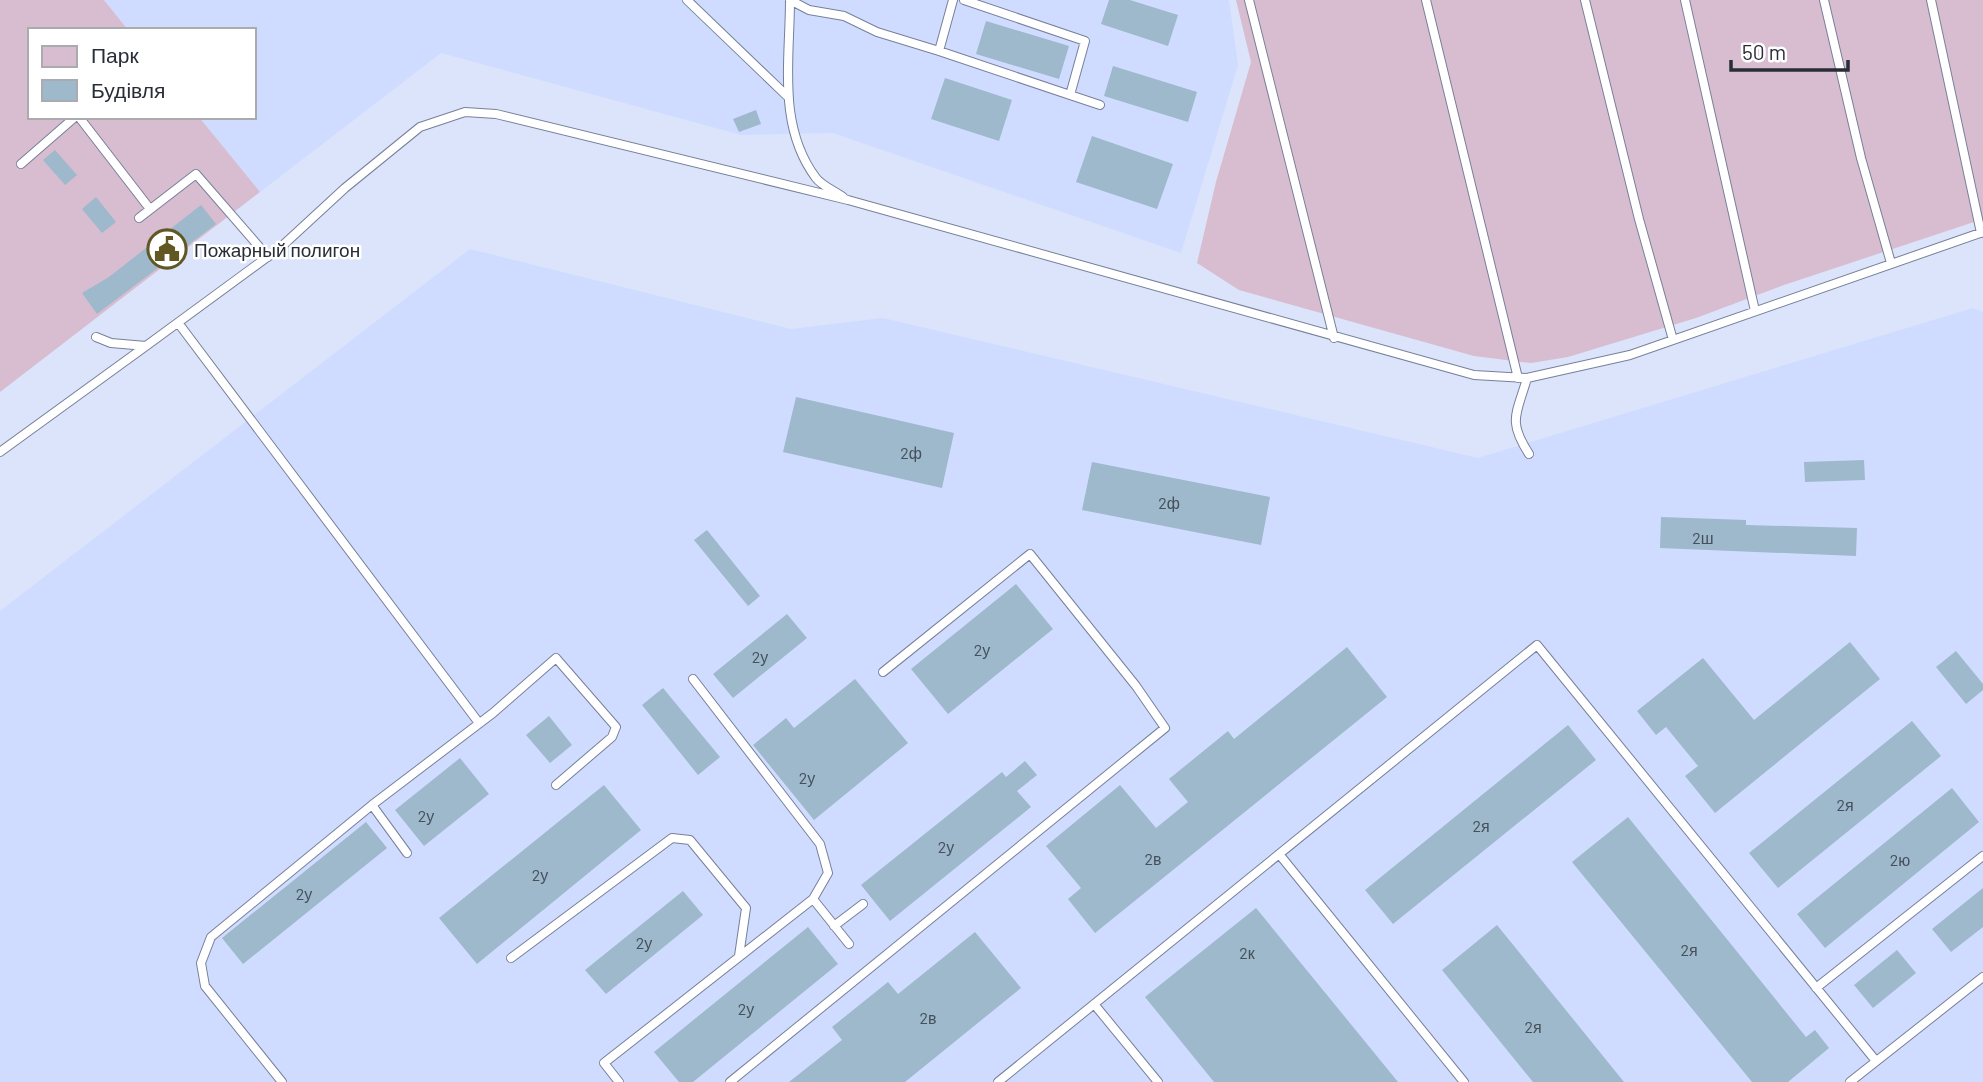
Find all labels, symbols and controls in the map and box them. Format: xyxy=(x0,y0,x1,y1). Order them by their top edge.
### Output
legend xyxy=(28,28,256,119)
scale bar xyxy=(1731,28,1848,72)
text: 50 m xyxy=(1742,39,1786,64)
text: Парк xyxy=(91,42,139,67)
text: Будівля xyxy=(91,77,165,102)
public building icon: Пожарный полигон xyxy=(146,228,188,270)
place label: Пожарный полигон xyxy=(194,238,360,261)
house number: 2ф xyxy=(900,443,922,462)
house number: 2ф xyxy=(1158,493,1180,512)
house number: 2ш xyxy=(1692,528,1714,547)
house number: 2у xyxy=(974,640,990,659)
house number: 2у xyxy=(752,647,768,666)
house number: 2у xyxy=(799,768,815,787)
house number: 2я xyxy=(1836,795,1854,814)
house number: 2у xyxy=(418,806,434,825)
house number: 2я xyxy=(1472,816,1490,835)
house number: 2у xyxy=(938,837,954,856)
house number: 2в xyxy=(1144,849,1162,868)
house number: 2ю xyxy=(1890,850,1910,869)
house number: 2у xyxy=(532,865,548,884)
house number: 2у xyxy=(296,884,312,903)
house number: 2у xyxy=(636,933,652,952)
house number: 2я xyxy=(1680,940,1698,959)
house number: 2к xyxy=(1239,943,1256,962)
house number: 2у xyxy=(738,999,754,1018)
house number: 2в xyxy=(919,1008,937,1027)
house number: 2я xyxy=(1524,1017,1542,1036)

